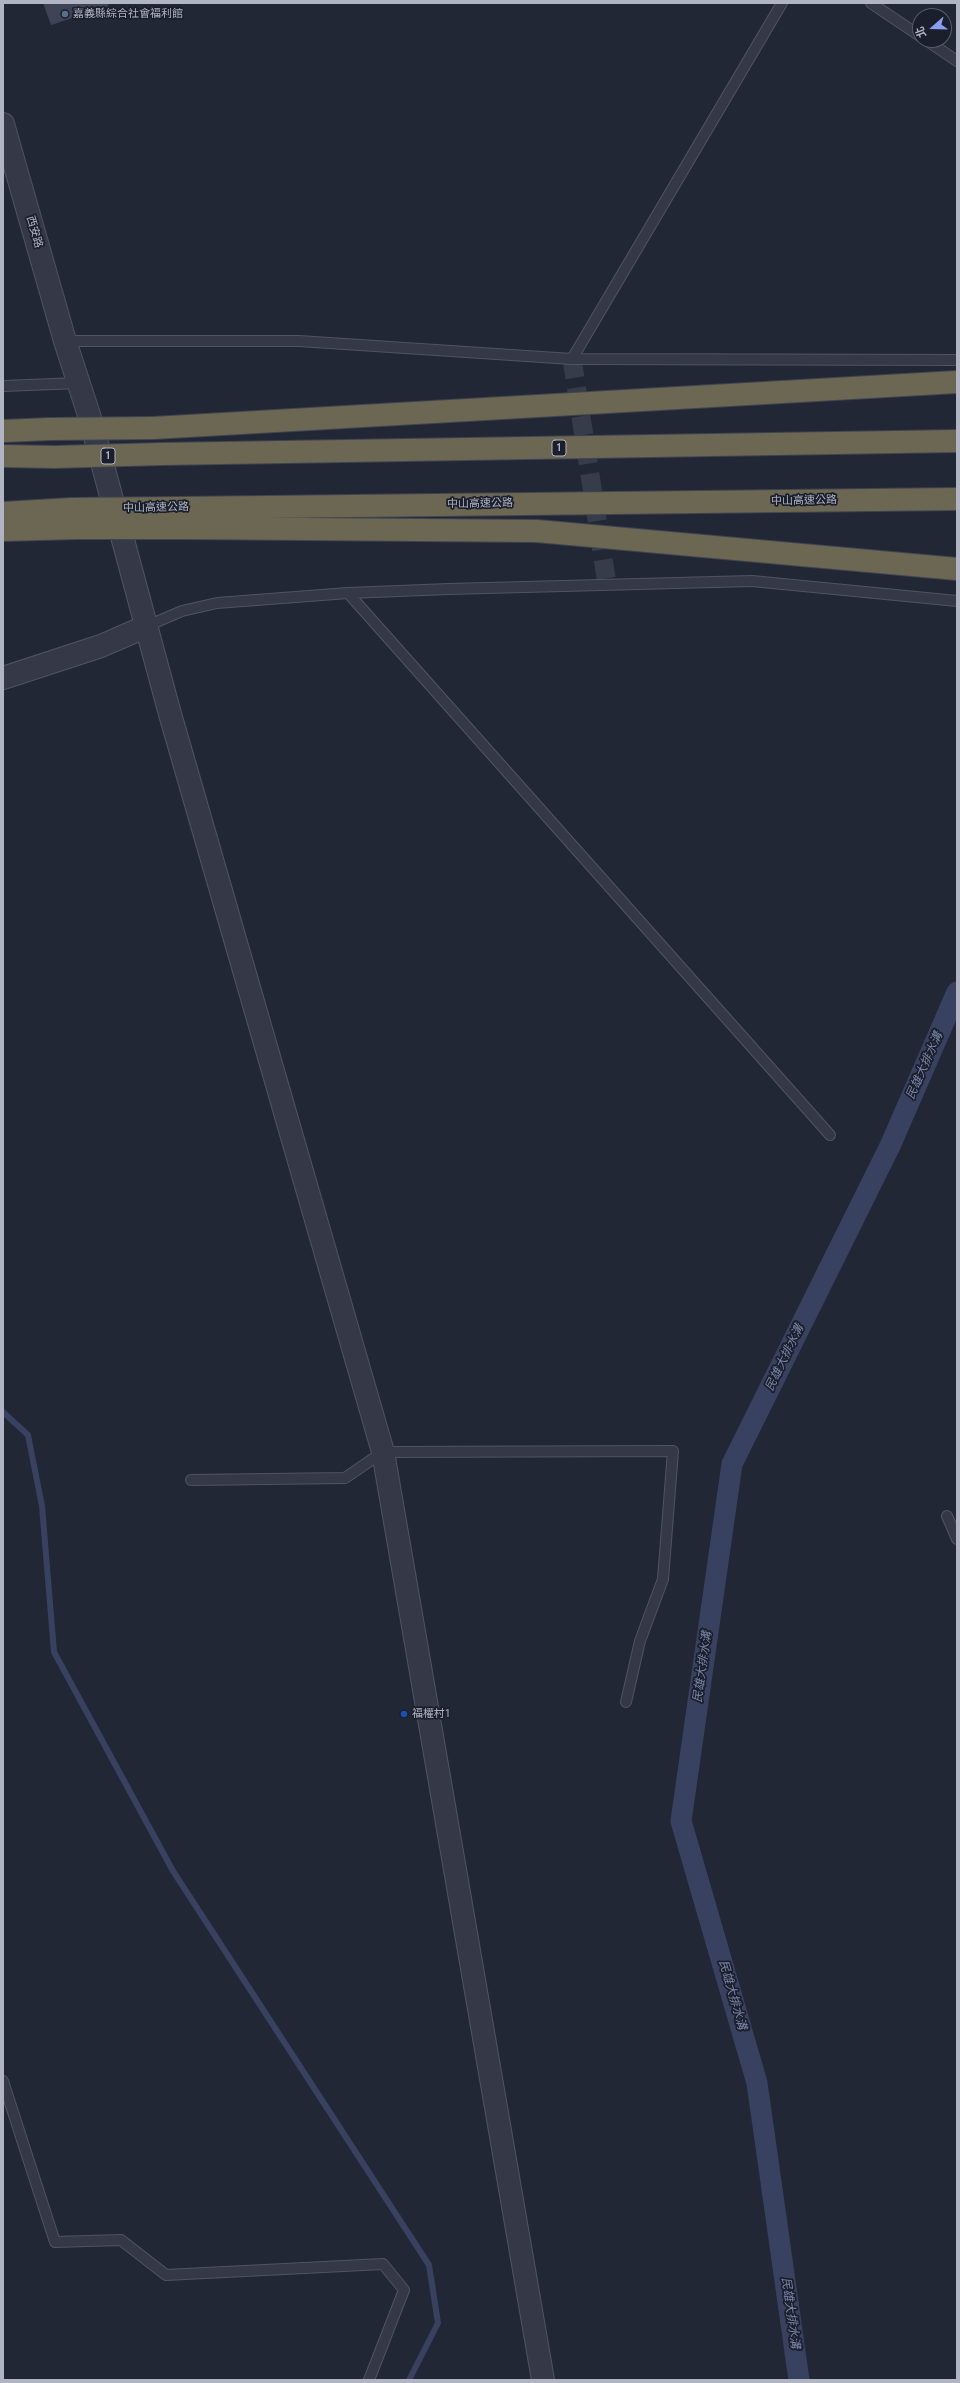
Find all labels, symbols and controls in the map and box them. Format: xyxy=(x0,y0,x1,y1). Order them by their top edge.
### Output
place label: 嘉義縣綜合社會福利館 xyxy=(73,7,183,21)
north arrow xyxy=(912,8,952,48)
marker: 嘉義縣綜合社會福利館 xyxy=(60,9,70,19)
text: 北 xyxy=(913,25,929,39)
street label: 西安路 xyxy=(23,214,45,250)
road number: 1 xyxy=(552,440,566,456)
road number: 1 xyxy=(101,448,115,464)
street label: 中山高速公路 xyxy=(771,494,837,508)
street label: 中山高速公路 xyxy=(447,497,513,511)
street label: 中山高速公路 xyxy=(123,501,189,515)
water label: 民雄大排水溝 xyxy=(904,1030,946,1102)
water label: 民雄大排水溝 xyxy=(763,1322,807,1394)
water label: 民雄大排水溝 xyxy=(691,1630,715,1704)
place label: 福權村1 xyxy=(412,1707,450,1721)
marker: 福權村1 xyxy=(399,1709,409,1719)
water label: 民雄大排水溝 xyxy=(715,1958,749,2032)
water label: 民雄大排水溝 xyxy=(778,2276,802,2350)

